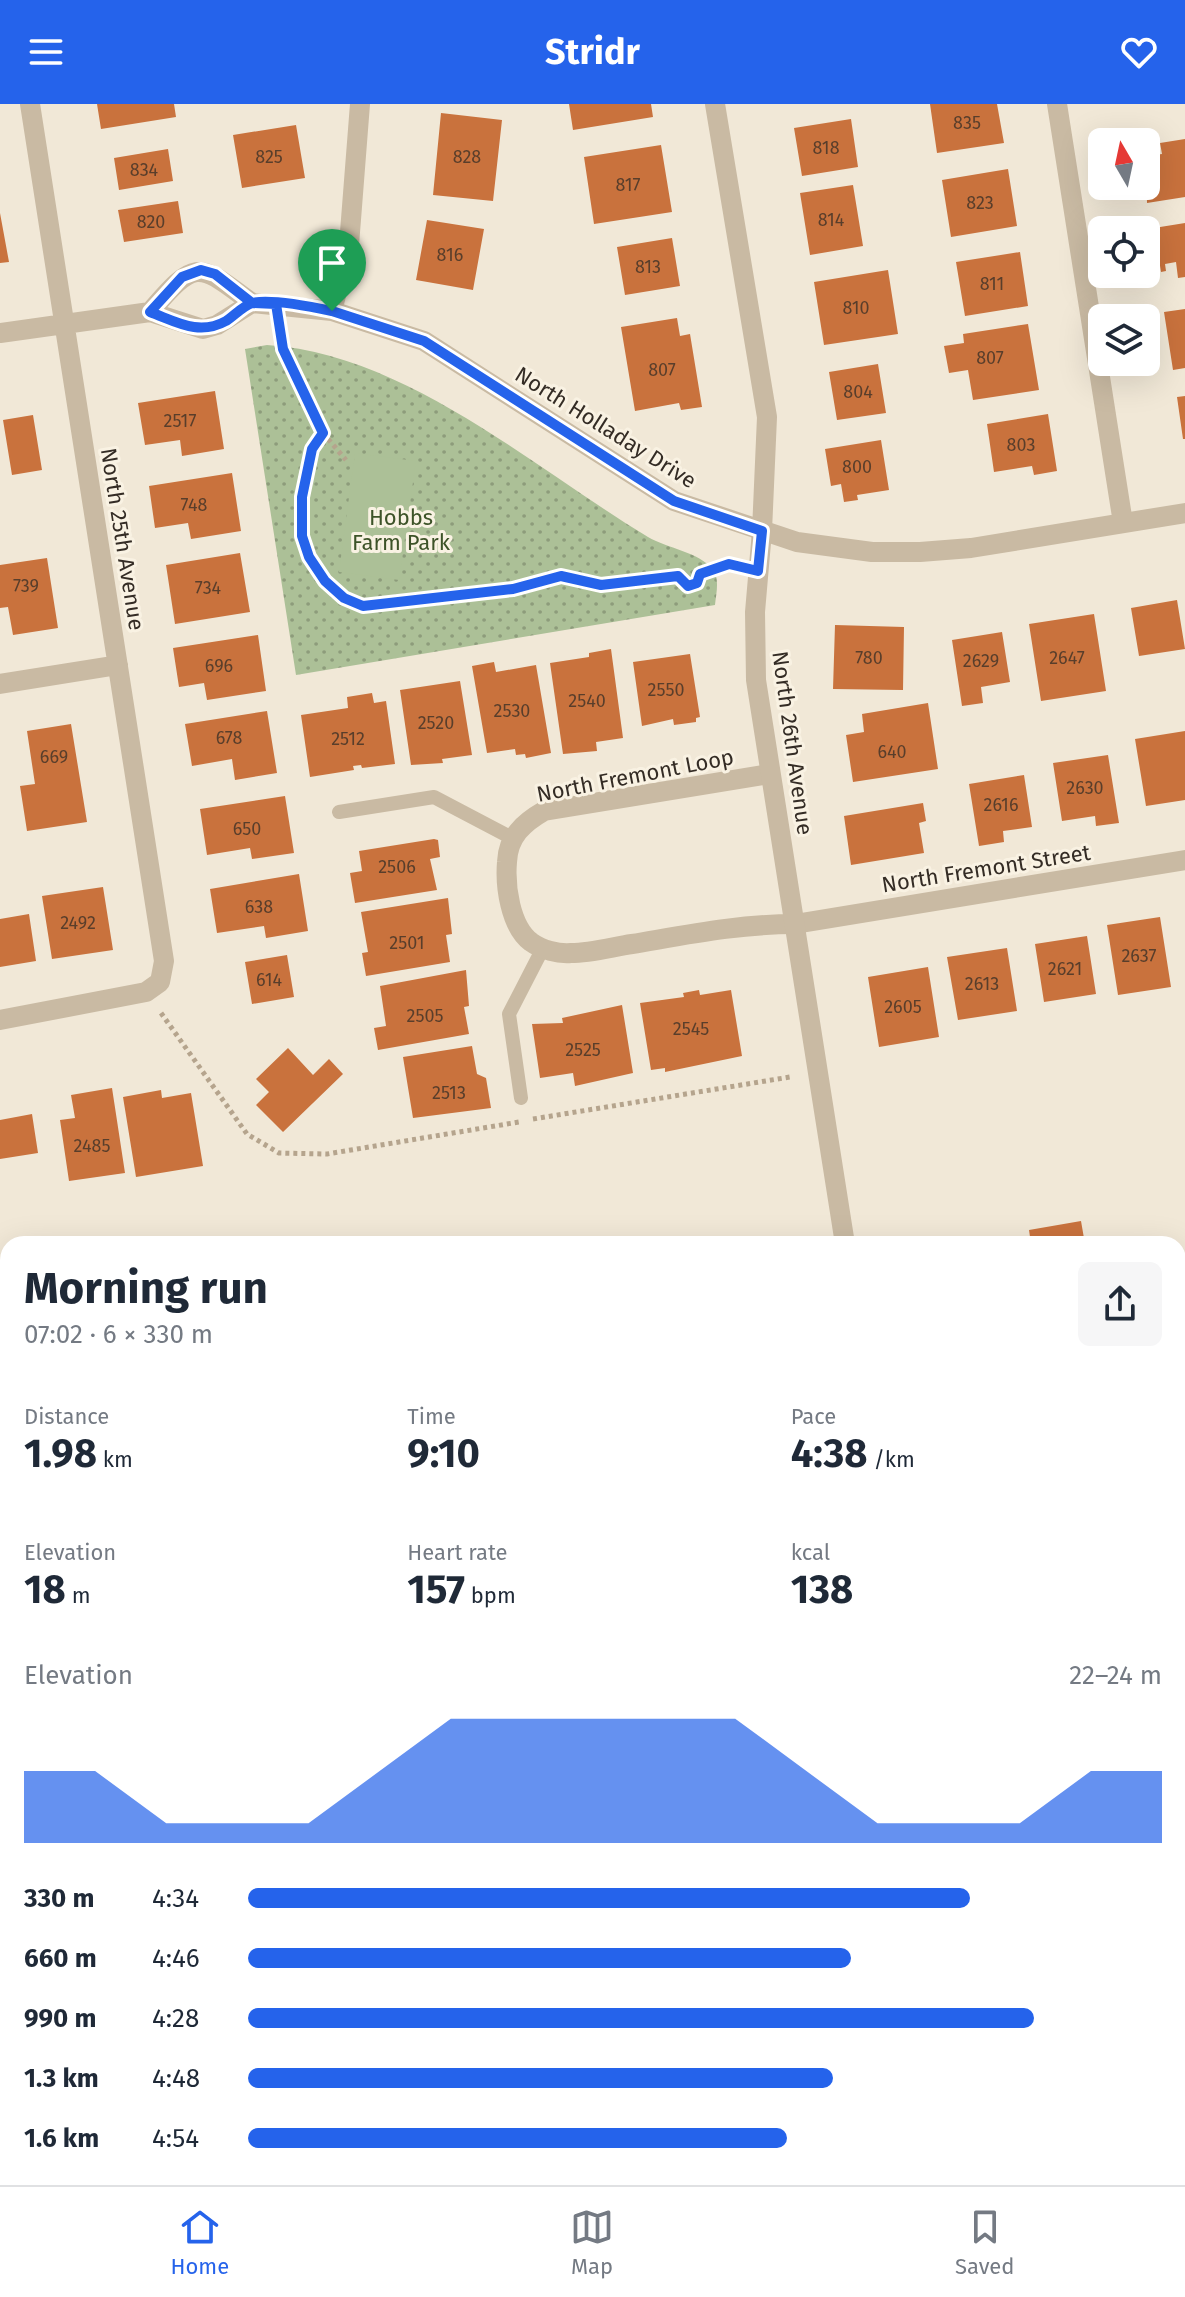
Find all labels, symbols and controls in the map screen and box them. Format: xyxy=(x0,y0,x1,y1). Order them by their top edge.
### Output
icon: menu xyxy=(24,30,68,74)
text: Stridr xyxy=(545,30,640,74)
icon: heart xyxy=(1117,30,1161,74)
house number: 835 xyxy=(953,112,981,134)
north arrow xyxy=(1088,128,1160,200)
map controls xyxy=(1088,128,1160,376)
house number: 818 xyxy=(812,137,840,159)
house number: 825 xyxy=(255,146,283,168)
house number: 828 xyxy=(453,146,481,168)
house number: 834 xyxy=(130,159,159,181)
house number: 817 xyxy=(615,174,641,196)
house number: 823 xyxy=(966,192,994,214)
house number: 814 xyxy=(818,209,845,231)
house number: 820 xyxy=(137,211,165,233)
button: locate xyxy=(1088,216,1160,288)
pin xyxy=(298,229,366,311)
icon: arrive xyxy=(310,241,354,285)
house number: 816 xyxy=(437,244,463,266)
house number: 813 xyxy=(635,256,661,278)
house number: 811 xyxy=(980,273,1004,295)
house number: 810 xyxy=(842,297,870,319)
button: layers xyxy=(1088,304,1160,376)
house number: 807 xyxy=(976,347,1004,369)
house number: 807 xyxy=(648,359,676,381)
street label: North Holladay Drive xyxy=(510,361,701,494)
house number: 804 xyxy=(843,381,873,403)
house number: 2517 xyxy=(164,410,196,432)
house number: 803 xyxy=(1007,434,1035,456)
street label: North 25th Avenue xyxy=(95,446,150,632)
house number: 800 xyxy=(842,456,872,478)
house number: 748 xyxy=(181,494,207,516)
park label: Hobbs Farm Park xyxy=(352,504,451,556)
house number: 739 xyxy=(13,575,39,597)
house number: 734 xyxy=(195,577,222,599)
house number: 780 xyxy=(855,647,883,669)
house number: 2647 xyxy=(1049,647,1085,669)
street label: North 26th Avenue xyxy=(766,649,819,837)
house number: 2629 xyxy=(963,650,999,672)
house number: 696 xyxy=(205,655,233,677)
house number: 2550 xyxy=(648,679,684,701)
house number: 2540 xyxy=(568,690,606,712)
house number: 2530 xyxy=(494,700,530,722)
house number: 2520 xyxy=(418,712,454,734)
house number: 678 xyxy=(216,727,242,749)
house number: 2512 xyxy=(331,728,365,750)
house number: 640 xyxy=(877,741,907,763)
street label: North Fremont Loop xyxy=(534,743,736,808)
house number: 669 xyxy=(40,746,68,768)
house number: 2630 xyxy=(1066,777,1104,799)
house number: 2616 xyxy=(983,794,1019,816)
house number: 650 xyxy=(233,818,261,840)
street label: North Fremont Street xyxy=(880,839,1092,898)
house number: 2506 xyxy=(378,856,416,878)
house number: 638 xyxy=(245,896,273,918)
house number: 2492 xyxy=(60,912,96,934)
house number: 2501 xyxy=(389,932,425,954)
house number: 2637 xyxy=(1121,945,1157,967)
house number: 2621 xyxy=(1048,958,1082,980)
house number: 614 xyxy=(256,969,282,991)
house number: 2613 xyxy=(965,973,999,995)
house number: 2605 xyxy=(884,996,922,1018)
house number: 2505 xyxy=(407,1005,444,1027)
house number: 2545 xyxy=(673,1018,709,1040)
house number: 2525 xyxy=(565,1039,601,1061)
house number: 2513 xyxy=(432,1082,466,1104)
house number: 2485 xyxy=(74,1135,110,1157)
text: Morning run xyxy=(24,1262,268,1315)
button: share xyxy=(1078,1262,1162,1346)
text: 07:02 · 6 × 330 m xyxy=(24,1319,213,1350)
text: Distance xyxy=(24,1403,109,1430)
text: Time xyxy=(407,1403,456,1430)
text: Pace xyxy=(791,1403,836,1430)
text: 1.98 xyxy=(24,1430,97,1478)
text: 9:10 xyxy=(407,1430,480,1478)
text: 4:38 xyxy=(791,1430,868,1478)
text: km xyxy=(97,1446,133,1473)
text: /km xyxy=(868,1446,915,1473)
text: Elevation xyxy=(24,1539,116,1566)
text: Heart rate xyxy=(407,1539,508,1566)
text: kcal xyxy=(791,1539,830,1566)
text: 18 xyxy=(24,1566,66,1614)
text: 157 xyxy=(407,1566,465,1614)
text: 138 xyxy=(791,1566,853,1614)
text: m xyxy=(66,1582,91,1609)
text: bpm xyxy=(465,1582,516,1609)
text: Elevation xyxy=(24,1660,133,1691)
text: 22–24 m xyxy=(1069,1660,1162,1691)
text: 330 m xyxy=(24,1883,94,1914)
text: 4:34 xyxy=(152,1883,199,1914)
text: 660 m xyxy=(24,1943,97,1974)
text: 4:46 xyxy=(152,1943,200,1974)
text: 990 m xyxy=(24,2003,96,2034)
text: 4:28 xyxy=(152,2003,199,2034)
text: 1.3 km xyxy=(24,2063,99,2094)
text: 4:48 xyxy=(152,2063,200,2094)
text: 1.6 km xyxy=(24,2123,99,2154)
text: 4:54 xyxy=(152,2123,199,2154)
tab: Home xyxy=(170,2205,229,2280)
tab: Map xyxy=(570,2205,614,2280)
tab: Saved xyxy=(955,2205,1015,2280)

